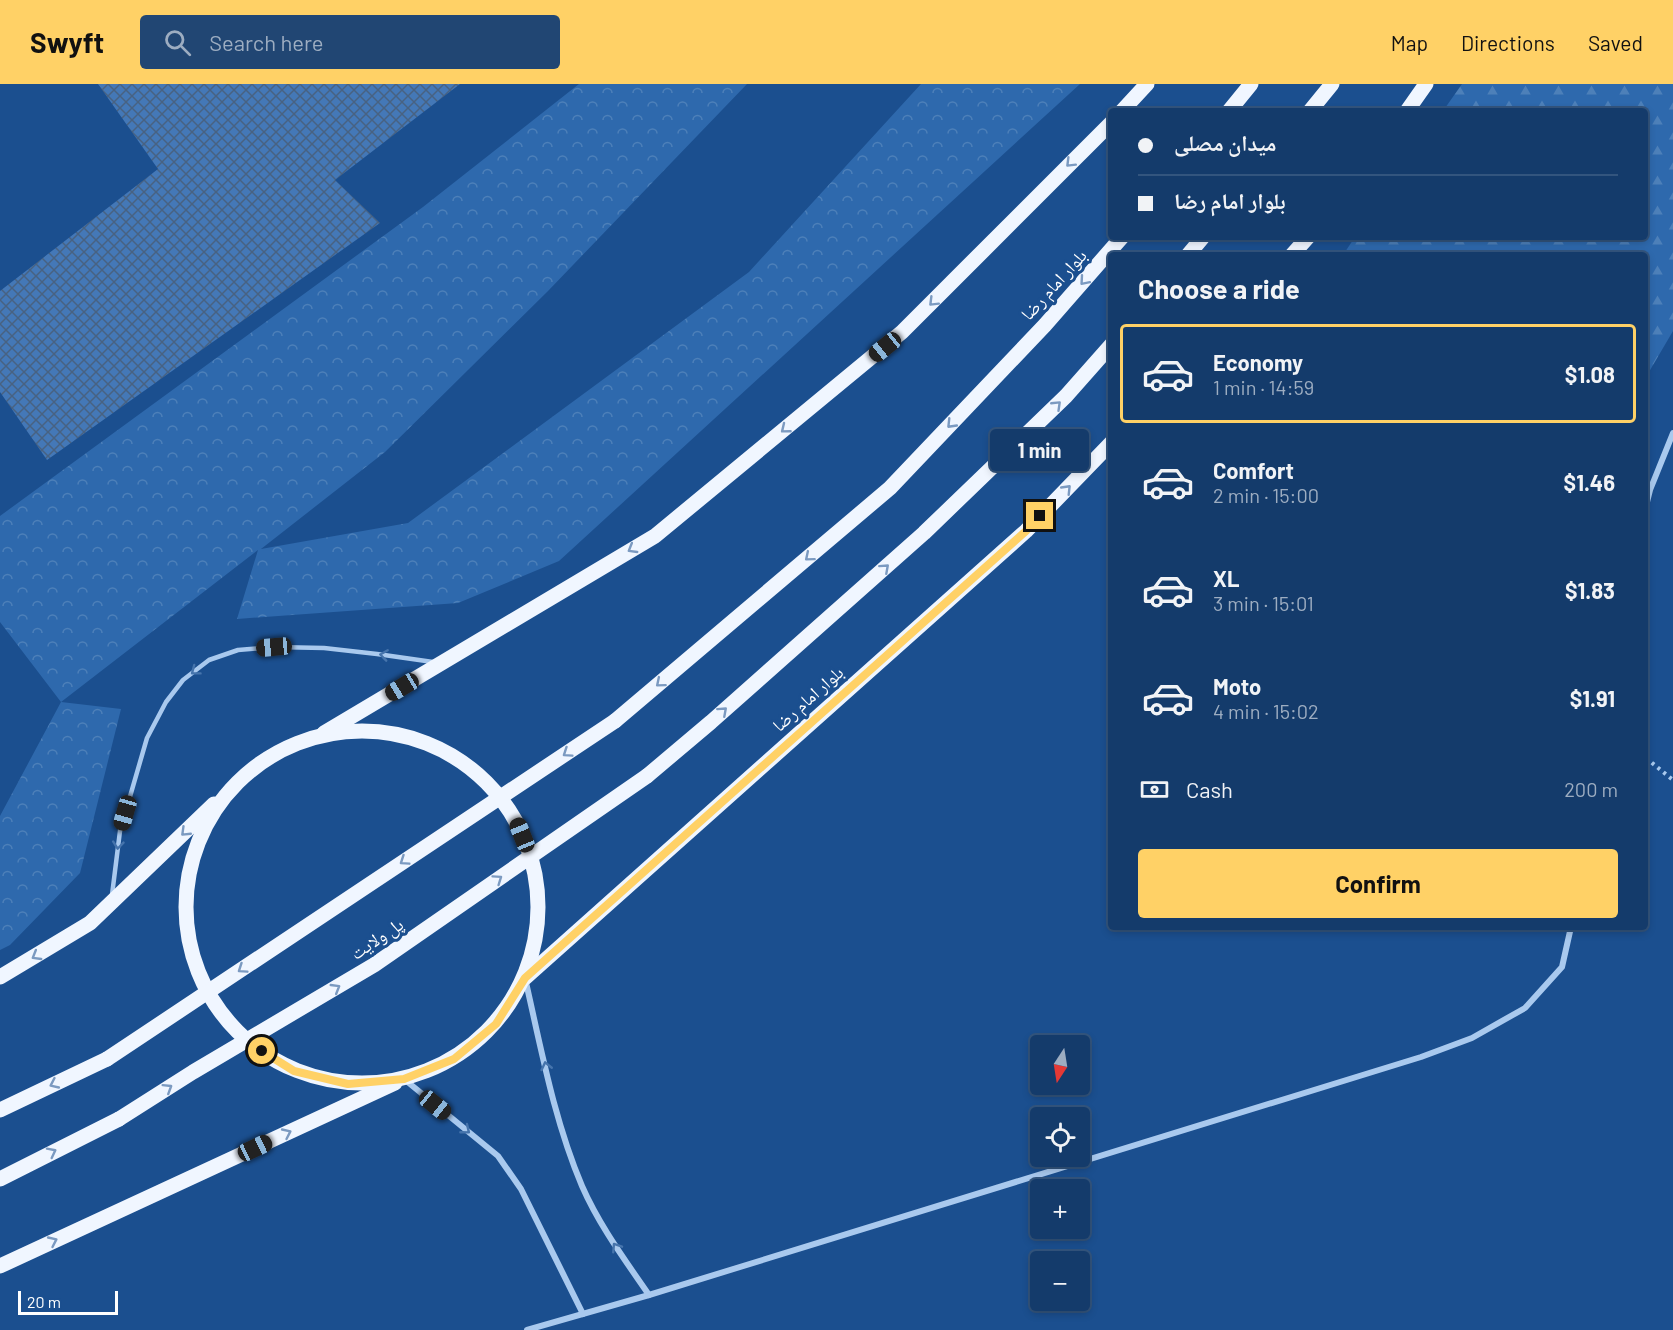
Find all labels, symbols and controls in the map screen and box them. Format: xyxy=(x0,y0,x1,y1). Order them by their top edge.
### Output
search box xyxy=(140,15,560,69)
text: Swyft xyxy=(30,25,104,59)
icon: search xyxy=(161,26,194,59)
text: Search here xyxy=(209,29,324,55)
text: Map xyxy=(1391,30,1428,55)
text: Directions xyxy=(1461,30,1555,55)
text: Saved xyxy=(1588,30,1643,55)
text: میدان مصلی xyxy=(1174,129,1277,155)
one-way arrow xyxy=(1067,156,1078,167)
text: بلوار امام رضا xyxy=(1174,187,1286,213)
street label: بلوار امام رضا xyxy=(1016,244,1092,326)
text: Choose a ride xyxy=(1138,272,1300,304)
one-way arrow xyxy=(1080,274,1091,285)
one-way arrow xyxy=(929,294,940,305)
car xyxy=(865,329,905,365)
icon: car xyxy=(1141,347,1195,401)
text: Economy xyxy=(1213,349,1303,375)
text: $1.08 xyxy=(1565,361,1615,387)
text: 1 min · 14:59 xyxy=(1213,375,1314,399)
one-way arrow xyxy=(1051,401,1061,412)
one-way arrow xyxy=(947,417,958,428)
one-way arrow xyxy=(781,421,792,432)
callout: 1 min xyxy=(990,429,1090,471)
text: 1 min xyxy=(1018,438,1061,462)
icon: car xyxy=(1141,455,1195,509)
text: Comfort xyxy=(1213,457,1294,483)
text: $1.46 xyxy=(1564,469,1615,495)
text: 2 min · 15:00 xyxy=(1213,483,1319,507)
one-way arrow xyxy=(1059,485,1070,496)
route end xyxy=(1026,502,1053,529)
one-way arrow xyxy=(628,542,638,554)
one-way arrow xyxy=(805,550,816,561)
icon: car xyxy=(1141,563,1195,617)
one-way arrow xyxy=(878,564,889,575)
text: XL xyxy=(1213,565,1239,591)
text: $1.83 xyxy=(1565,577,1615,603)
text: 3 min · 15:01 xyxy=(1213,591,1314,615)
car xyxy=(255,636,293,658)
one-way arrow xyxy=(380,649,389,661)
street label: بلوار امام رضا xyxy=(767,661,849,737)
one-way arrow xyxy=(191,663,202,674)
car xyxy=(382,670,422,704)
icon: car xyxy=(1141,671,1195,725)
text: Moto xyxy=(1213,673,1261,699)
one-way arrow xyxy=(656,676,667,687)
text: $1.91 xyxy=(1570,685,1615,711)
text: 4 min · 15:02 xyxy=(1213,699,1319,723)
one-way arrow xyxy=(717,707,727,718)
one-way arrow xyxy=(562,746,573,757)
icon: cash xyxy=(1138,773,1171,806)
text: Cash xyxy=(1186,776,1233,802)
text: 200 m xyxy=(1564,777,1618,801)
car xyxy=(111,793,139,833)
car xyxy=(507,815,537,855)
one-way arrow xyxy=(181,824,192,835)
one-way arrow xyxy=(112,841,125,850)
button: Confirm xyxy=(1138,849,1618,918)
one-way arrow xyxy=(400,854,411,865)
one-way arrow xyxy=(491,875,502,886)
street label: پل ولایت xyxy=(346,913,408,965)
one-way arrow xyxy=(32,948,42,960)
one-way arrow xyxy=(238,962,249,973)
one-way arrow xyxy=(330,983,340,995)
north arrow xyxy=(1030,1035,1090,1095)
map controls xyxy=(1030,1035,1090,1311)
route start xyxy=(248,1037,275,1064)
one-way arrow xyxy=(540,1061,553,1071)
one-way arrow xyxy=(50,1076,61,1088)
one-way arrow xyxy=(162,1083,172,1095)
car xyxy=(415,1087,455,1123)
button: locate xyxy=(1030,1107,1090,1167)
one-way arrow xyxy=(459,1122,470,1133)
one-way arrow xyxy=(281,1129,292,1141)
car xyxy=(235,1132,275,1164)
one-way arrow xyxy=(46,1148,57,1160)
button: + xyxy=(1030,1179,1090,1239)
one-way arrow xyxy=(47,1237,58,1249)
one-way arrow xyxy=(612,1242,623,1253)
button: − xyxy=(1030,1251,1090,1311)
scale bar xyxy=(18,1288,118,1316)
text: 20 m xyxy=(27,1292,61,1311)

